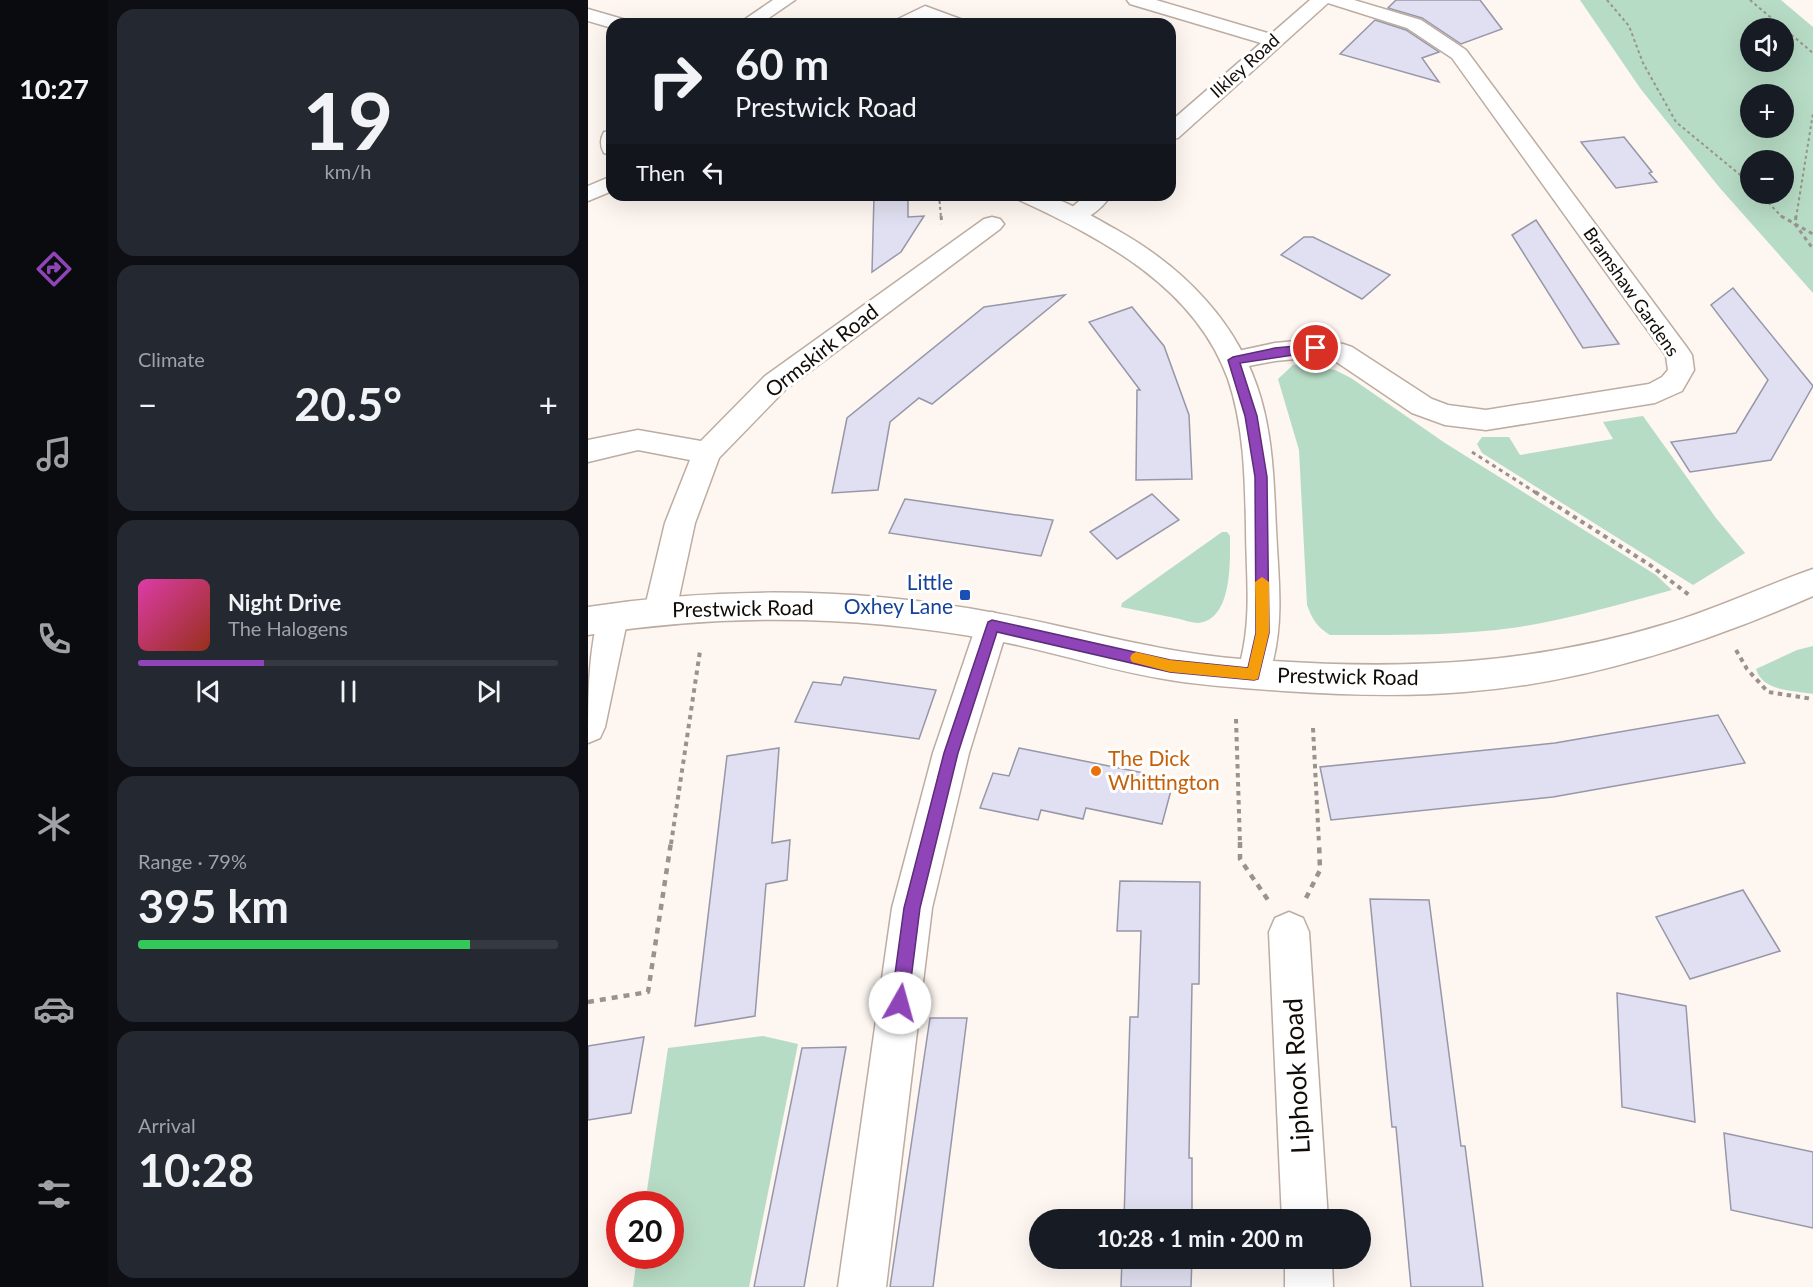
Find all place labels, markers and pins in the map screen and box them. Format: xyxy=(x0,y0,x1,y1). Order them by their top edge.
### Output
pin xyxy=(1290,322,1341,373)
place label: Little Oxhey Lane xyxy=(844,569,953,618)
marker: Little Oxhey Lane xyxy=(958,588,972,602)
place label: The Dick Whittington xyxy=(1108,745,1220,794)
marker: The Dick Whittington xyxy=(1089,764,1103,778)

